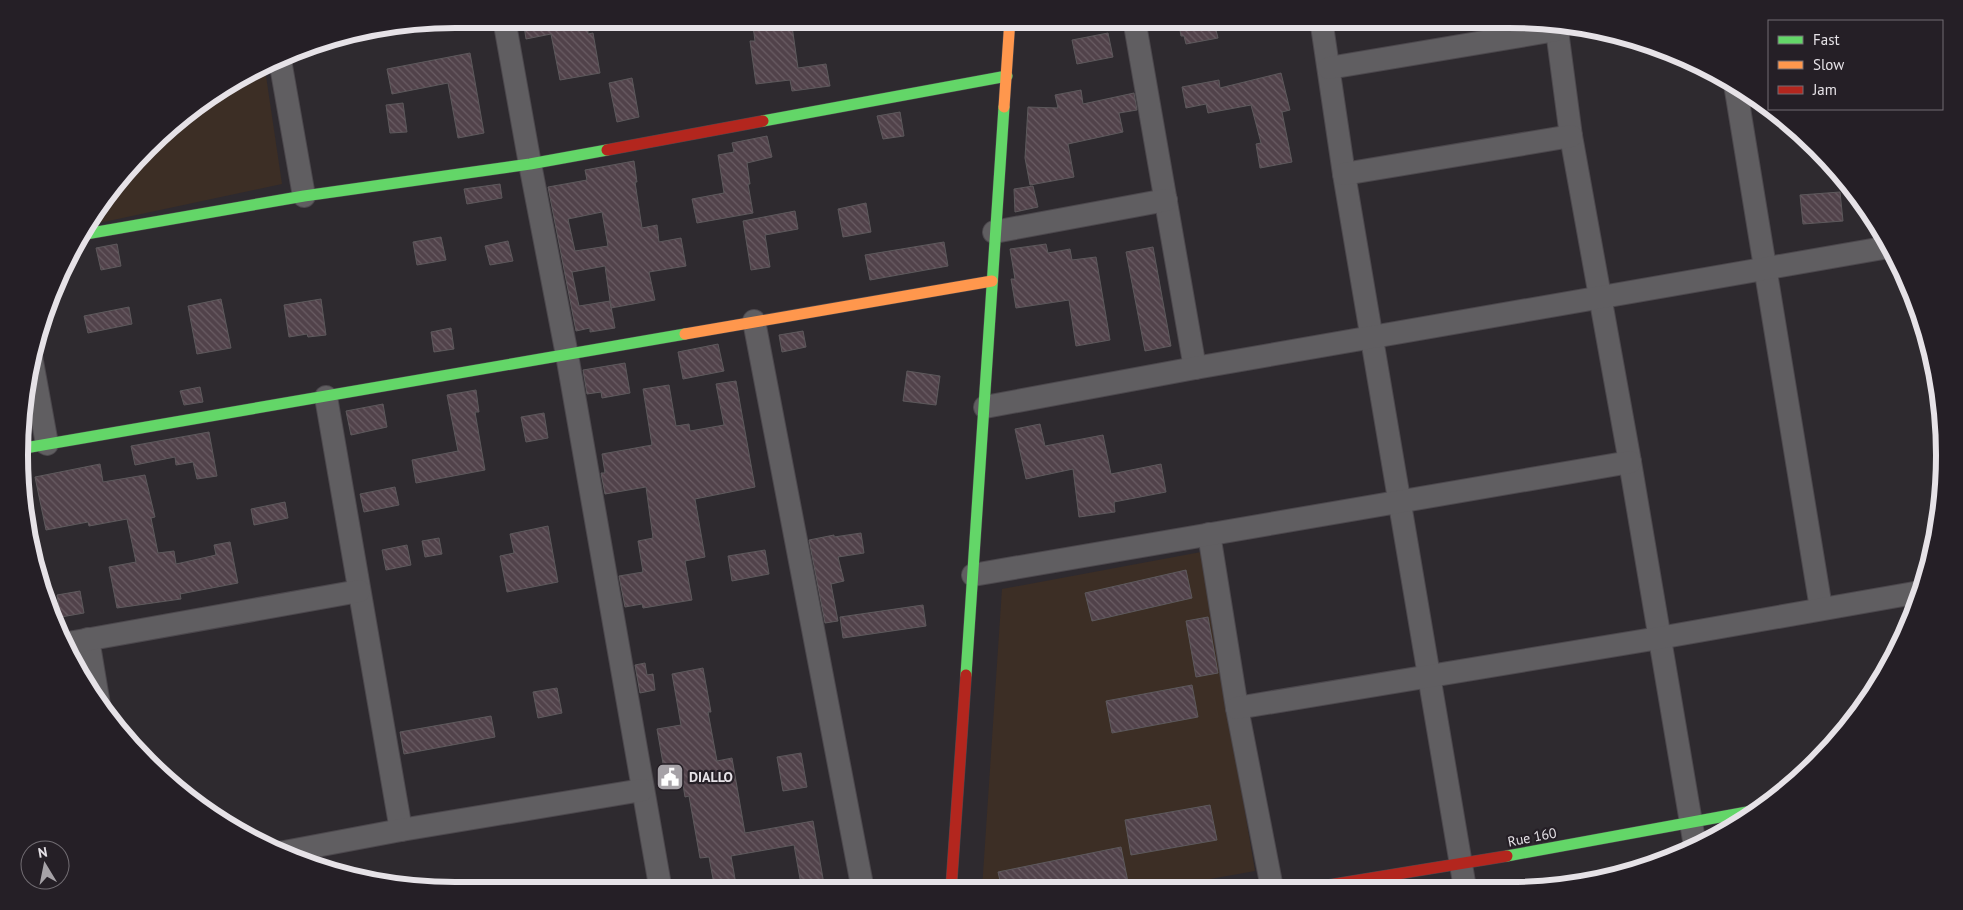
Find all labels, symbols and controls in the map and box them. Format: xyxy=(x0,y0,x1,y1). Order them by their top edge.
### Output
legend xyxy=(1768,20,1943,110)
text: Fast xyxy=(1813,30,1840,49)
text: Slow xyxy=(1813,55,1844,74)
text: Jam xyxy=(1812,80,1837,99)
public building icon: DIALLO xyxy=(655,762,685,792)
place label: DIALLO xyxy=(689,768,733,786)
street label: Rue 160 xyxy=(1506,823,1558,851)
north arrow xyxy=(20,840,70,890)
text: N xyxy=(37,843,49,862)

